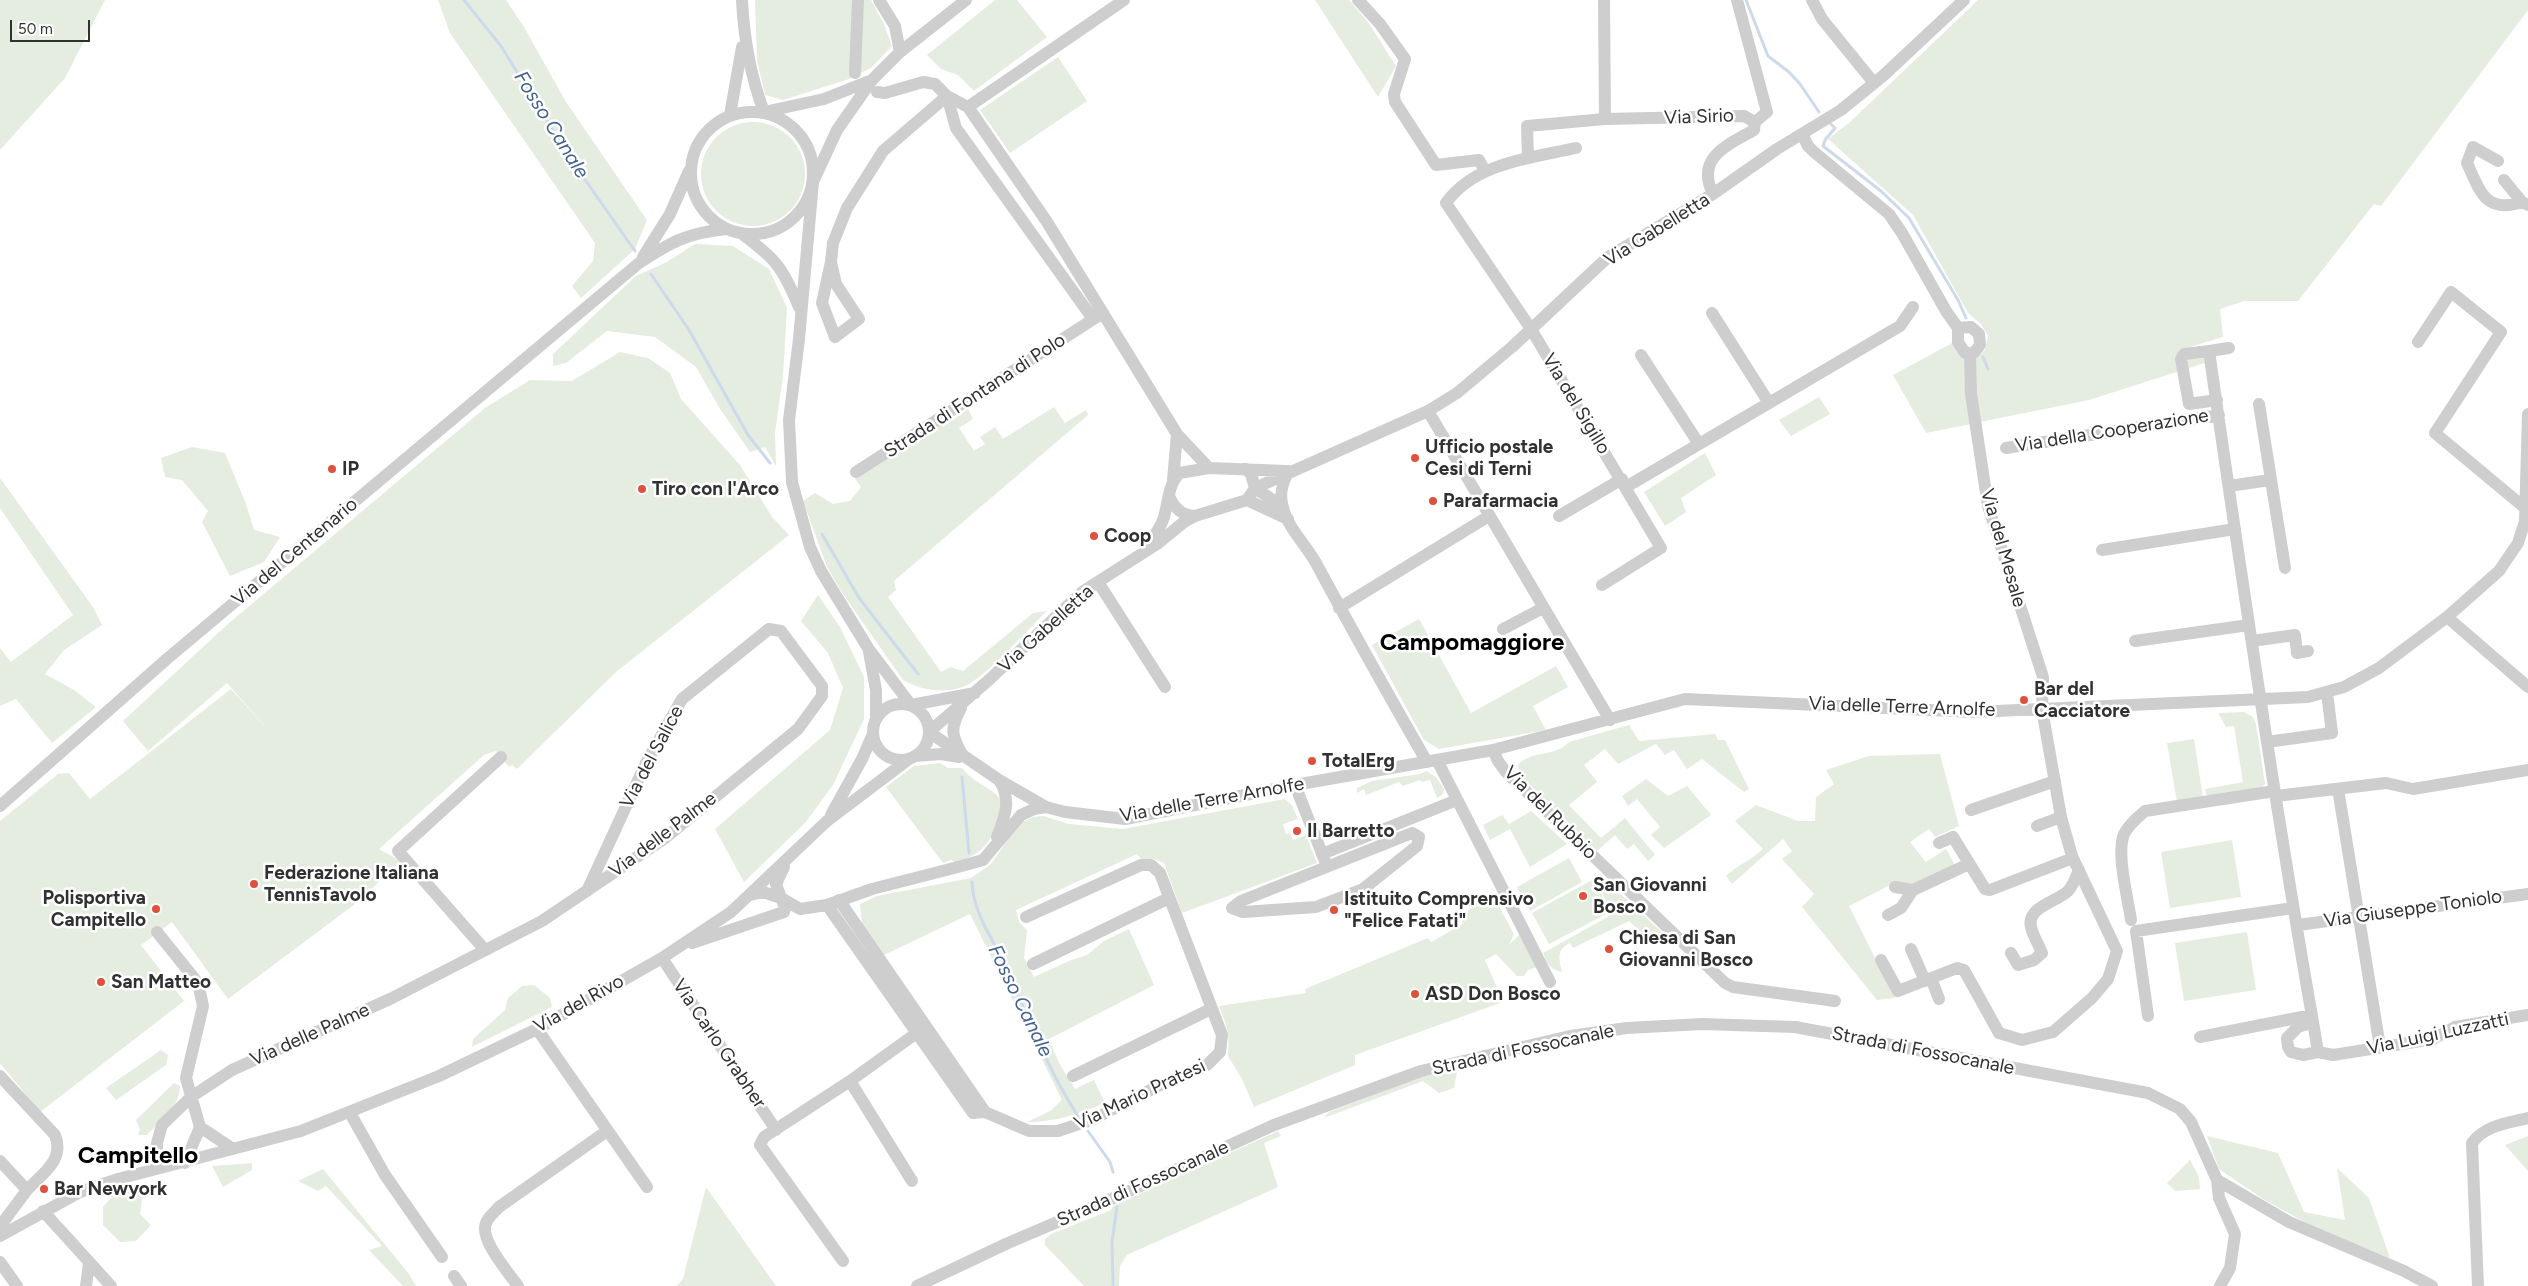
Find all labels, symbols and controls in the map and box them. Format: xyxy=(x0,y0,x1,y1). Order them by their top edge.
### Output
scale bar xyxy=(12,10,92,42)
text: 50 m xyxy=(18,20,53,38)
water label: Fosso Canale xyxy=(508,67,594,183)
street label: Via Sirio xyxy=(1664,104,1734,130)
street label: Via Gabelletta xyxy=(1600,188,1714,272)
street label: Strada di Fontana di Polo xyxy=(880,329,1070,463)
street label: Via del Sigillo xyxy=(1537,350,1615,458)
street label: Via della Cooperazione xyxy=(2014,404,2210,458)
place label: Ufficio postale Cesi di Terni xyxy=(1425,436,1553,480)
marker: Ufficio postale Cesi di Terni xyxy=(1409,452,1421,464)
place label: IP xyxy=(342,458,359,480)
marker: IP xyxy=(326,463,338,475)
place label: Tiro con l'Arco xyxy=(652,478,779,500)
marker: Tiro con l'Arco xyxy=(636,483,648,495)
street label: Via del Mesale xyxy=(1975,486,2031,610)
place label: Parafarmacia xyxy=(1443,490,1558,512)
street label: Via del Centenario xyxy=(228,493,362,611)
marker: Parafarmacia xyxy=(1427,495,1439,507)
place label: Coop xyxy=(1104,525,1151,547)
marker: Coop xyxy=(1088,530,1100,542)
street label: Via Gabelletta xyxy=(994,580,1098,678)
district label: Campomaggiore xyxy=(1380,629,1564,657)
place label: Bar del Cacciatore xyxy=(2034,678,2130,722)
street label: Via delle Terre Arnolfe xyxy=(1808,692,1996,722)
marker: Bar del Cacciatore xyxy=(2018,694,2030,706)
street label: Via del Salice xyxy=(615,702,689,812)
place label: TotalErg xyxy=(1322,750,1395,772)
marker: TotalErg xyxy=(1306,755,1318,767)
street label: Via del Rubbio xyxy=(1499,762,1601,864)
street label: Via delle Terre Arnolfe xyxy=(1118,773,1306,827)
street label: Via delle Palme xyxy=(605,787,721,883)
place label: Il Barretto xyxy=(1307,820,1395,842)
marker: Il Barretto xyxy=(1291,825,1303,837)
place label: Federazione Italiana TennisTavolo xyxy=(264,862,439,906)
place label: San Giovanni Bosco xyxy=(1593,874,1707,918)
marker: Federazione Italiana TennisTavolo xyxy=(248,878,260,890)
street label: Via Giuseppe Toniolo xyxy=(2322,885,2504,933)
place label: Polisportiva Campitello xyxy=(43,887,146,931)
place label: Istituito Comprensivo "Felice Fatati" xyxy=(1344,888,1534,932)
marker: San Giovanni Bosco xyxy=(1577,890,1589,902)
marker: Polisportiva Campitello xyxy=(150,903,162,915)
marker: Istituito Comprensivo "Felice Fatati" xyxy=(1328,904,1340,916)
place label: Chiesa di San Giovanni Bosco xyxy=(1619,927,1753,971)
water label: Fosso Canale xyxy=(982,941,1058,1061)
marker: Chiesa di San Giovanni Bosco xyxy=(1603,943,1615,955)
street label: Via del Rivo xyxy=(530,970,628,1038)
place label: San Matteo xyxy=(111,971,211,993)
street label: Via Carlo Grabher xyxy=(667,975,771,1113)
marker: San Matteo xyxy=(95,976,107,988)
place label: ASD Don Bosco xyxy=(1425,983,1561,1005)
marker: ASD Don Bosco xyxy=(1409,988,1421,1000)
street label: Via delle Palme xyxy=(247,999,373,1071)
street label: Via Luigi Luzzatti xyxy=(2365,1008,2511,1060)
street label: Strada di Fossocanale xyxy=(1430,1020,1616,1080)
street label: Strada di Fossocanale xyxy=(1830,1022,2016,1080)
street label: Via Mario Pratesi xyxy=(1071,1055,1209,1135)
street label: Strada di Fossocanale xyxy=(1054,1136,1232,1232)
district label: Campitello xyxy=(78,1142,198,1170)
place label: Bar Newyork xyxy=(54,1178,167,1200)
marker: Bar Newyork xyxy=(38,1183,50,1195)

